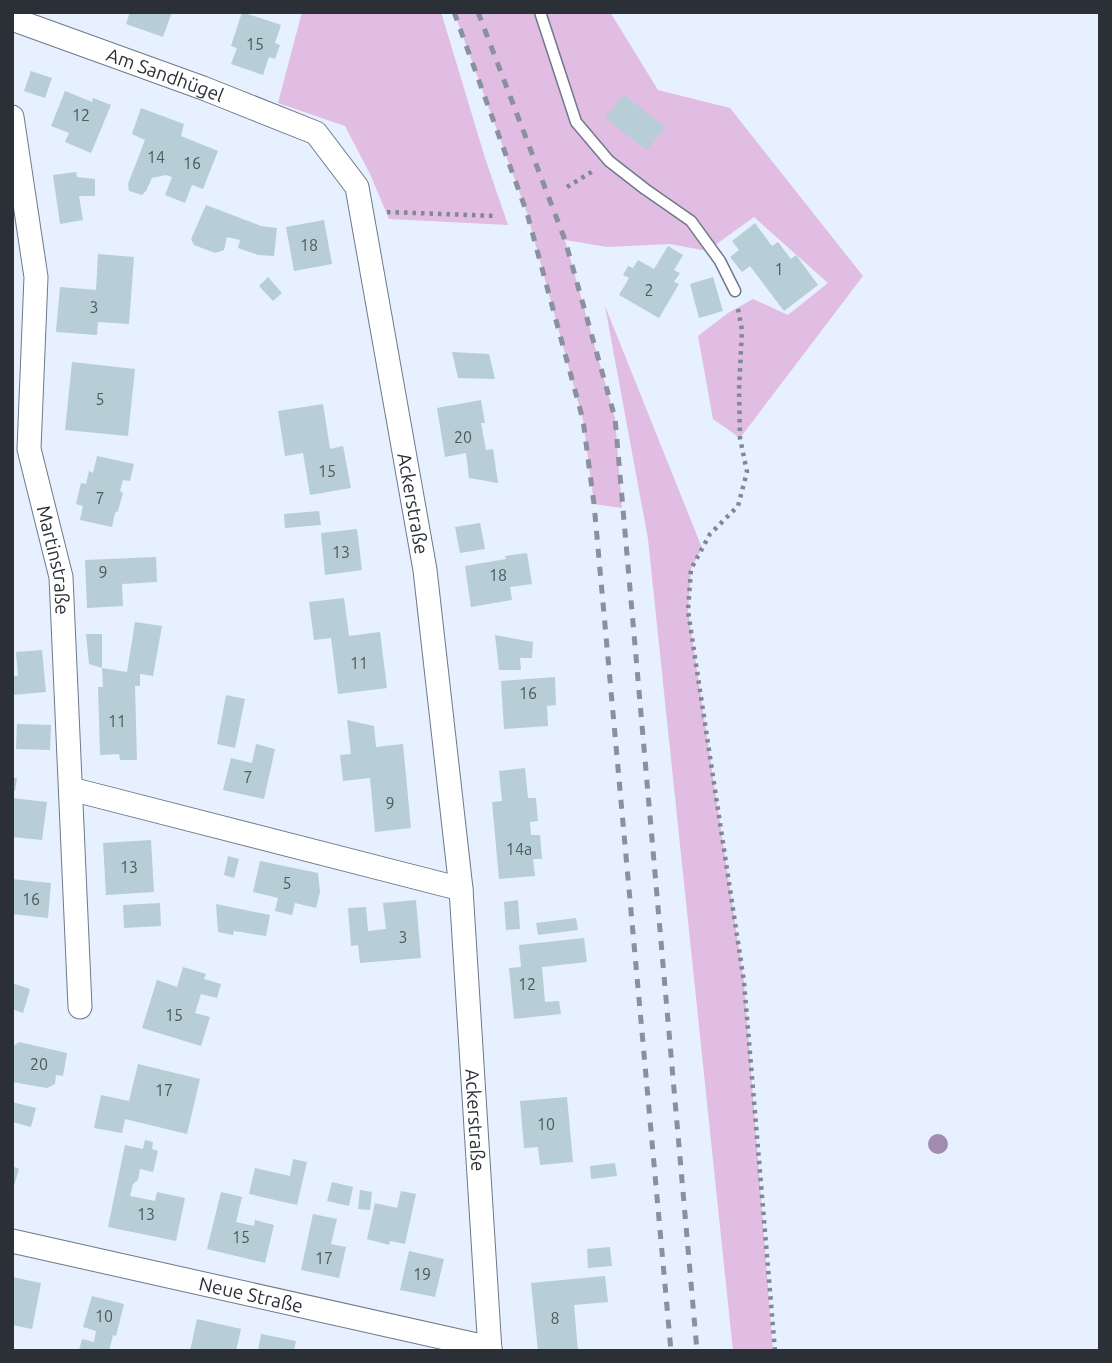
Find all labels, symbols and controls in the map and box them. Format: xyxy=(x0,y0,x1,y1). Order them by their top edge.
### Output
house number: 15 xyxy=(246,35,264,53)
street label: Am Sandhügel xyxy=(104,43,227,106)
house number: 12 xyxy=(72,106,90,124)
house number: 14 xyxy=(147,148,165,166)
house number: 16 xyxy=(183,154,201,172)
house number: 18 xyxy=(300,236,318,254)
house number: 1 xyxy=(774,260,784,278)
house number: 2 xyxy=(644,281,654,299)
house number: 3 xyxy=(89,298,99,316)
house number: 5 xyxy=(95,390,105,408)
house number: 20 xyxy=(454,428,472,446)
street label: Ackerstraße xyxy=(393,451,433,556)
house number: 15 xyxy=(318,462,336,480)
house number: 7 xyxy=(95,489,105,507)
street label: Martinstraße xyxy=(33,503,74,615)
house number: 13 xyxy=(332,543,350,561)
house number: 9 xyxy=(98,563,108,581)
house number: 18 xyxy=(489,566,507,584)
house number: 11 xyxy=(350,654,368,672)
house number: 16 xyxy=(519,684,537,702)
house number: 11 xyxy=(108,712,126,730)
house number: 7 xyxy=(243,768,253,786)
house number: 9 xyxy=(385,794,395,812)
house number: 14a xyxy=(506,840,532,858)
house number: 13 xyxy=(120,858,138,876)
house number: 5 xyxy=(282,874,292,892)
house number: 16 xyxy=(22,890,40,908)
house number: 3 xyxy=(398,928,408,946)
house number: 12 xyxy=(518,975,536,993)
house number: 15 xyxy=(165,1006,183,1024)
house number: 20 xyxy=(30,1055,48,1073)
street label: Ackerstraße xyxy=(461,1068,490,1172)
house number: 17 xyxy=(155,1081,173,1099)
house number: 10 xyxy=(537,1115,555,1133)
house number: 13 xyxy=(137,1205,155,1223)
house number: 15 xyxy=(232,1228,250,1246)
house number: 17 xyxy=(315,1249,333,1267)
house number: 19 xyxy=(413,1265,431,1283)
street label: Neue Straße xyxy=(197,1272,305,1317)
house number: 10 xyxy=(95,1307,113,1325)
house number: 8 xyxy=(550,1309,560,1327)

